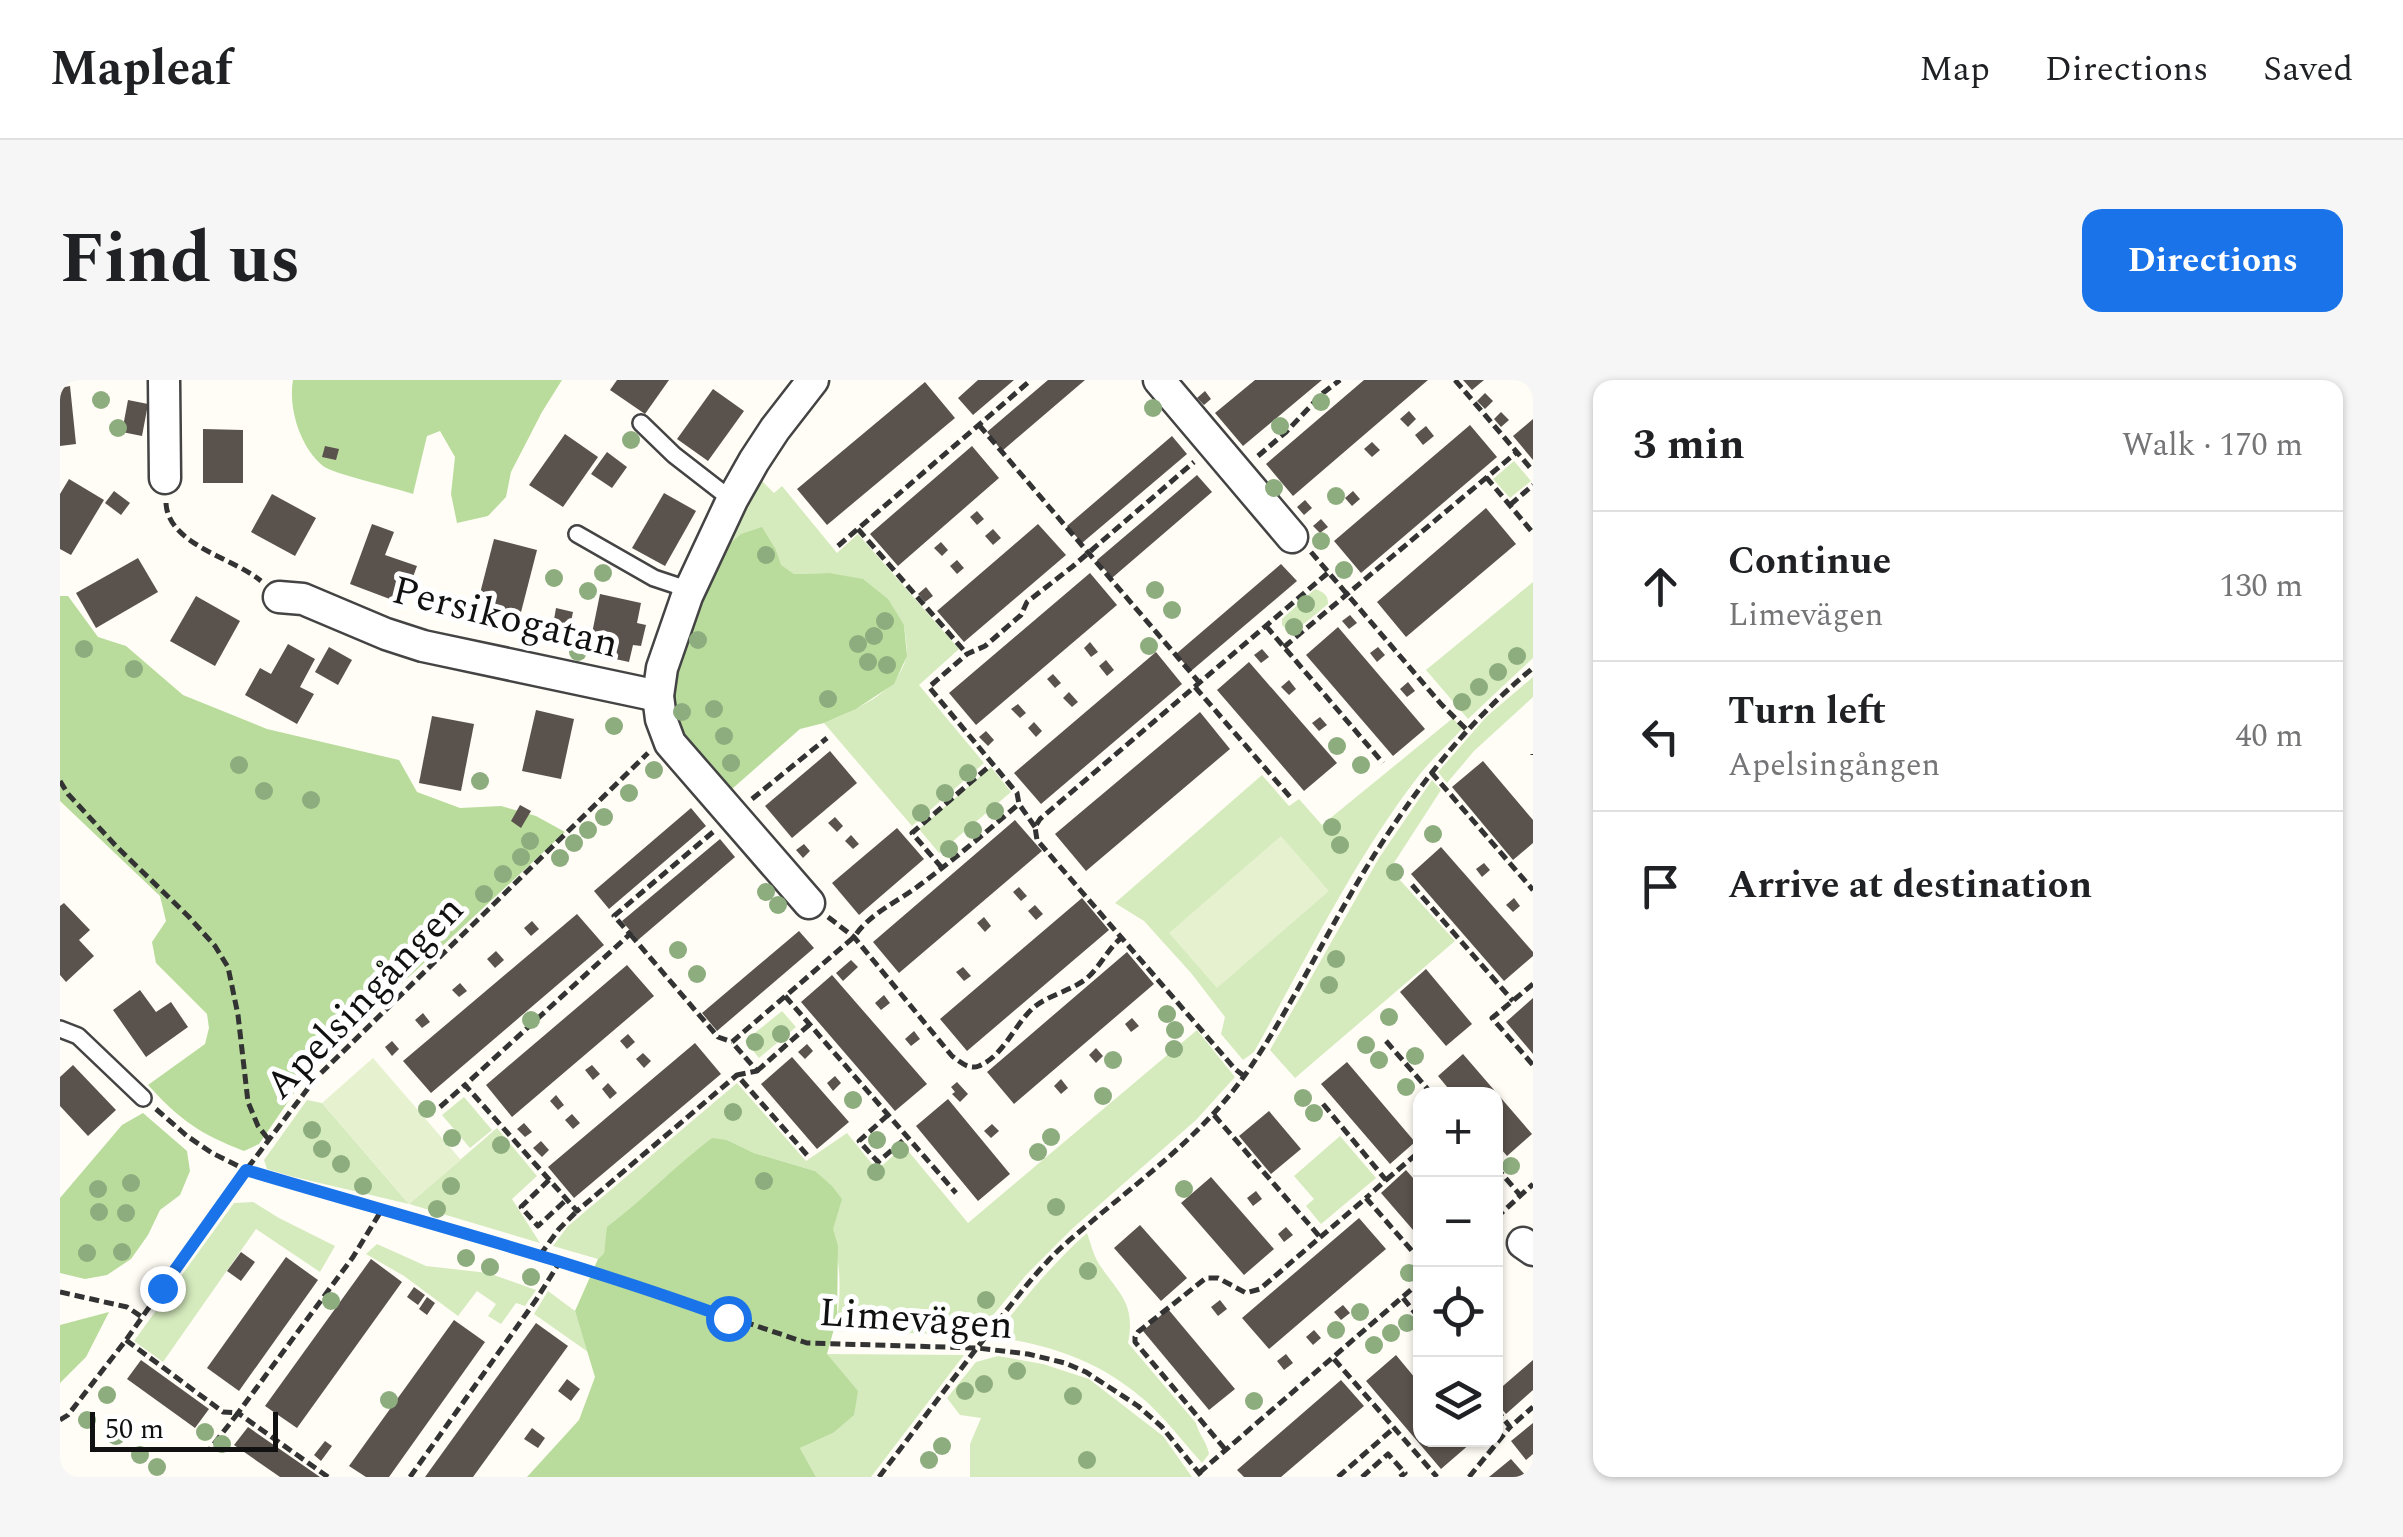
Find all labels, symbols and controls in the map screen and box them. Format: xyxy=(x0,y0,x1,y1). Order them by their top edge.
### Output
text: Mapleaf xyxy=(50,33,233,106)
text: Map xyxy=(1919,43,1990,96)
text: Directions xyxy=(2045,43,2208,96)
text: Saved xyxy=(2263,43,2353,96)
text: Find us xyxy=(60,207,301,313)
button: Directions xyxy=(2082,209,2343,312)
text: 3 min xyxy=(1633,414,1745,477)
text: Walk · 170 m xyxy=(2122,421,2303,470)
text: Continue xyxy=(1728,533,1891,591)
icon: ahead xyxy=(1633,559,1688,614)
street label: Persikogatan xyxy=(386,560,624,676)
text: 130 m xyxy=(2219,562,2303,611)
text: Limevägen xyxy=(1728,591,1883,640)
text: Turn left xyxy=(1728,683,1886,741)
icon: left xyxy=(1633,709,1688,764)
text: 40 m xyxy=(2235,712,2303,761)
text: Apelsingången xyxy=(1728,741,1940,790)
text: Arrive at destination xyxy=(1728,857,2092,915)
icon: arrive xyxy=(1633,859,1688,914)
street label: Apelsingången xyxy=(251,881,479,1115)
map controls xyxy=(1413,1087,1503,1447)
button: + xyxy=(1413,1087,1503,1177)
button: − xyxy=(1413,1177,1503,1267)
route end xyxy=(140,1266,186,1312)
button: locate xyxy=(1413,1267,1503,1357)
street label: Limevägen xyxy=(817,1283,1015,1357)
route start xyxy=(706,1296,752,1342)
button: layers xyxy=(1413,1357,1503,1447)
scale bar xyxy=(90,1407,278,1452)
text: 50 m xyxy=(105,1408,164,1451)

